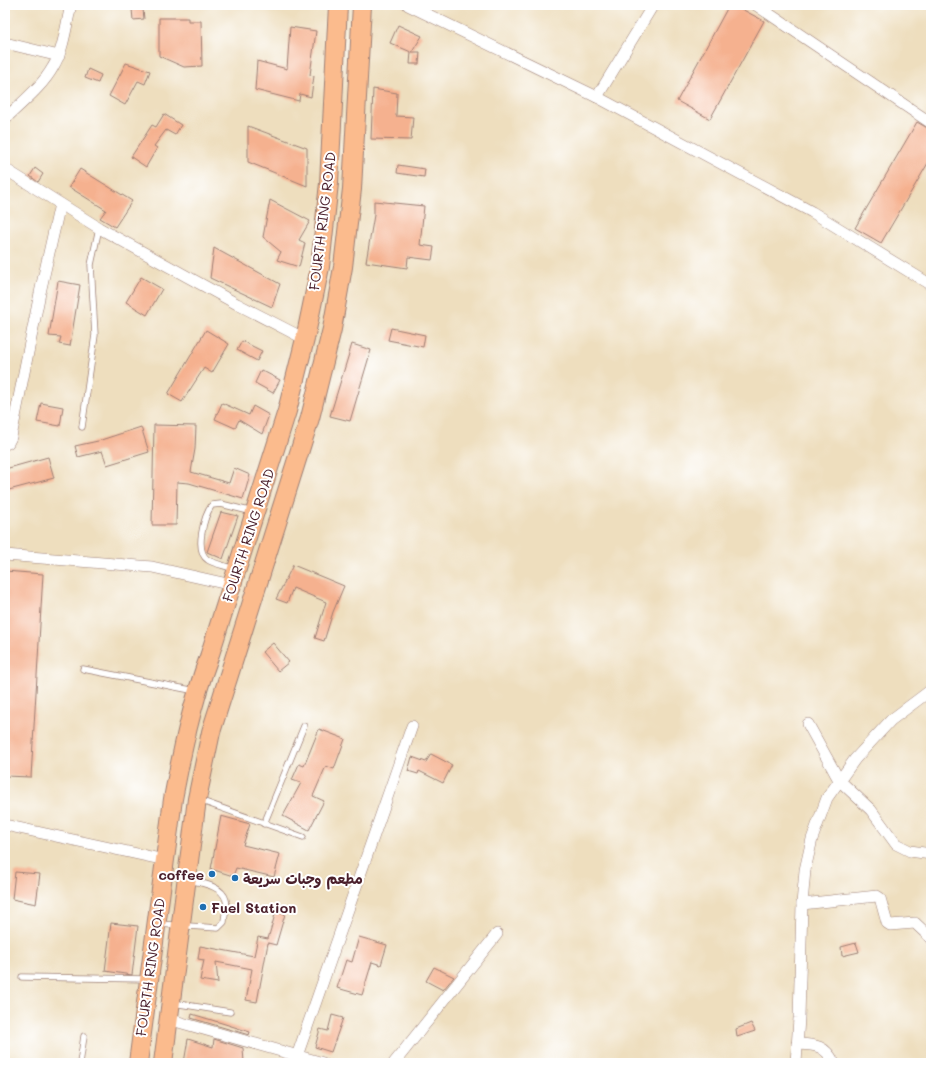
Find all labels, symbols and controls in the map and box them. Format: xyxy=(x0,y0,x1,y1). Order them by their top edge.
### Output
street label: FOURTH RING ROAD xyxy=(304,151,340,291)
street label: FOURTH RING ROAD xyxy=(217,466,279,604)
place label: coffee xyxy=(158,865,204,884)
marker: coffee xyxy=(207,869,217,879)
place label: مطعم وجبات سريعة xyxy=(243,869,363,890)
marker: مطعم وجبات سريعة xyxy=(230,873,240,883)
street label: FOURTH RING ROAD xyxy=(131,897,169,1037)
place label: Fuel Station xyxy=(211,898,296,917)
marker: Fuel Station xyxy=(198,902,208,912)

